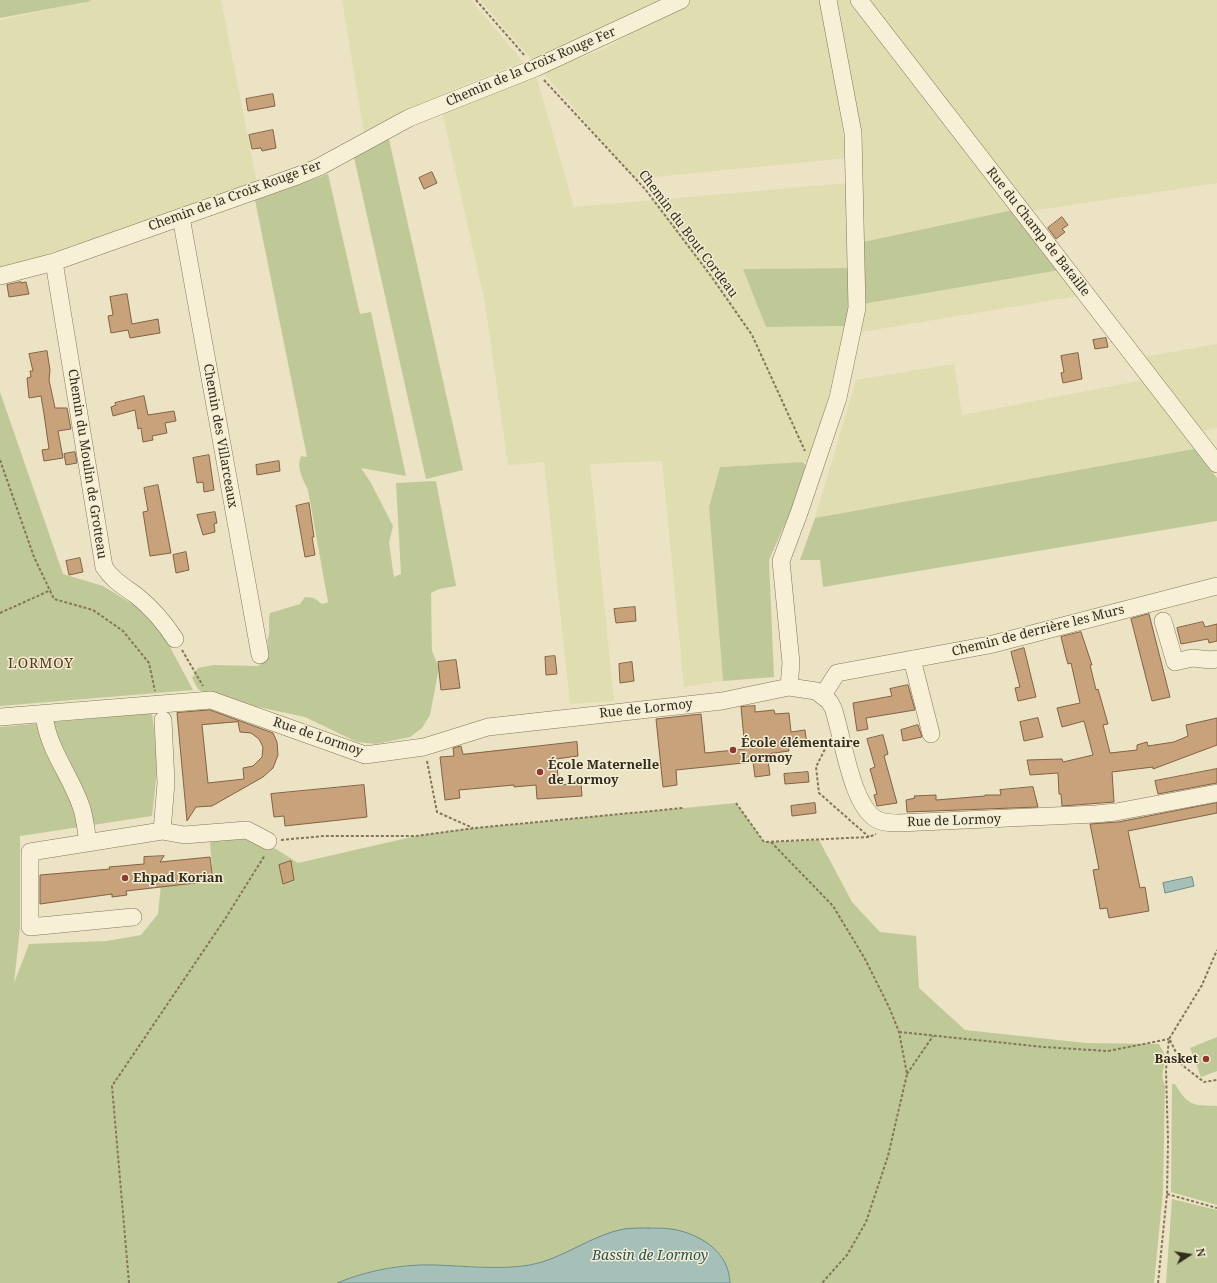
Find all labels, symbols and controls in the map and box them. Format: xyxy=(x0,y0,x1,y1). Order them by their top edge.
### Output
street label: Chemin de la Croix Rouge Fer xyxy=(444,24,618,110)
street label: Chemin de la Croix Rouge Fer xyxy=(146,157,324,235)
street label: Rue du Champ de Bataille xyxy=(983,164,1093,300)
street label: Chemin du Bout Cordeau xyxy=(635,167,741,301)
street label: Chemin des Villarceaux xyxy=(200,363,240,509)
street label: Chemin du Moulin de Grotteau xyxy=(64,368,110,560)
street label: Chemin de derrière les Murs xyxy=(950,602,1126,660)
district label: LORMOY xyxy=(8,656,74,672)
street label: Rue de Lormoy xyxy=(598,696,694,722)
street label: Rue de Lormoy xyxy=(271,714,365,760)
place label: École élémentaire Lormoy xyxy=(741,735,860,766)
marker: École élémentaire Lormoy xyxy=(728,745,738,755)
place label: École Maternelle de Lormoy xyxy=(548,757,659,788)
marker: École Maternelle de Lormoy xyxy=(535,767,545,777)
street label: Rue de Lormoy xyxy=(907,812,1001,830)
place label: Ehpad Korian xyxy=(133,870,223,886)
marker: Ehpad Korian xyxy=(120,873,130,883)
place label: Basket xyxy=(1154,1051,1198,1067)
marker: Basket xyxy=(1201,1054,1211,1064)
north arrow xyxy=(1169,1235,1209,1275)
text: N xyxy=(1193,1247,1209,1258)
water label: Bassin de Lormoy xyxy=(592,1248,708,1264)

